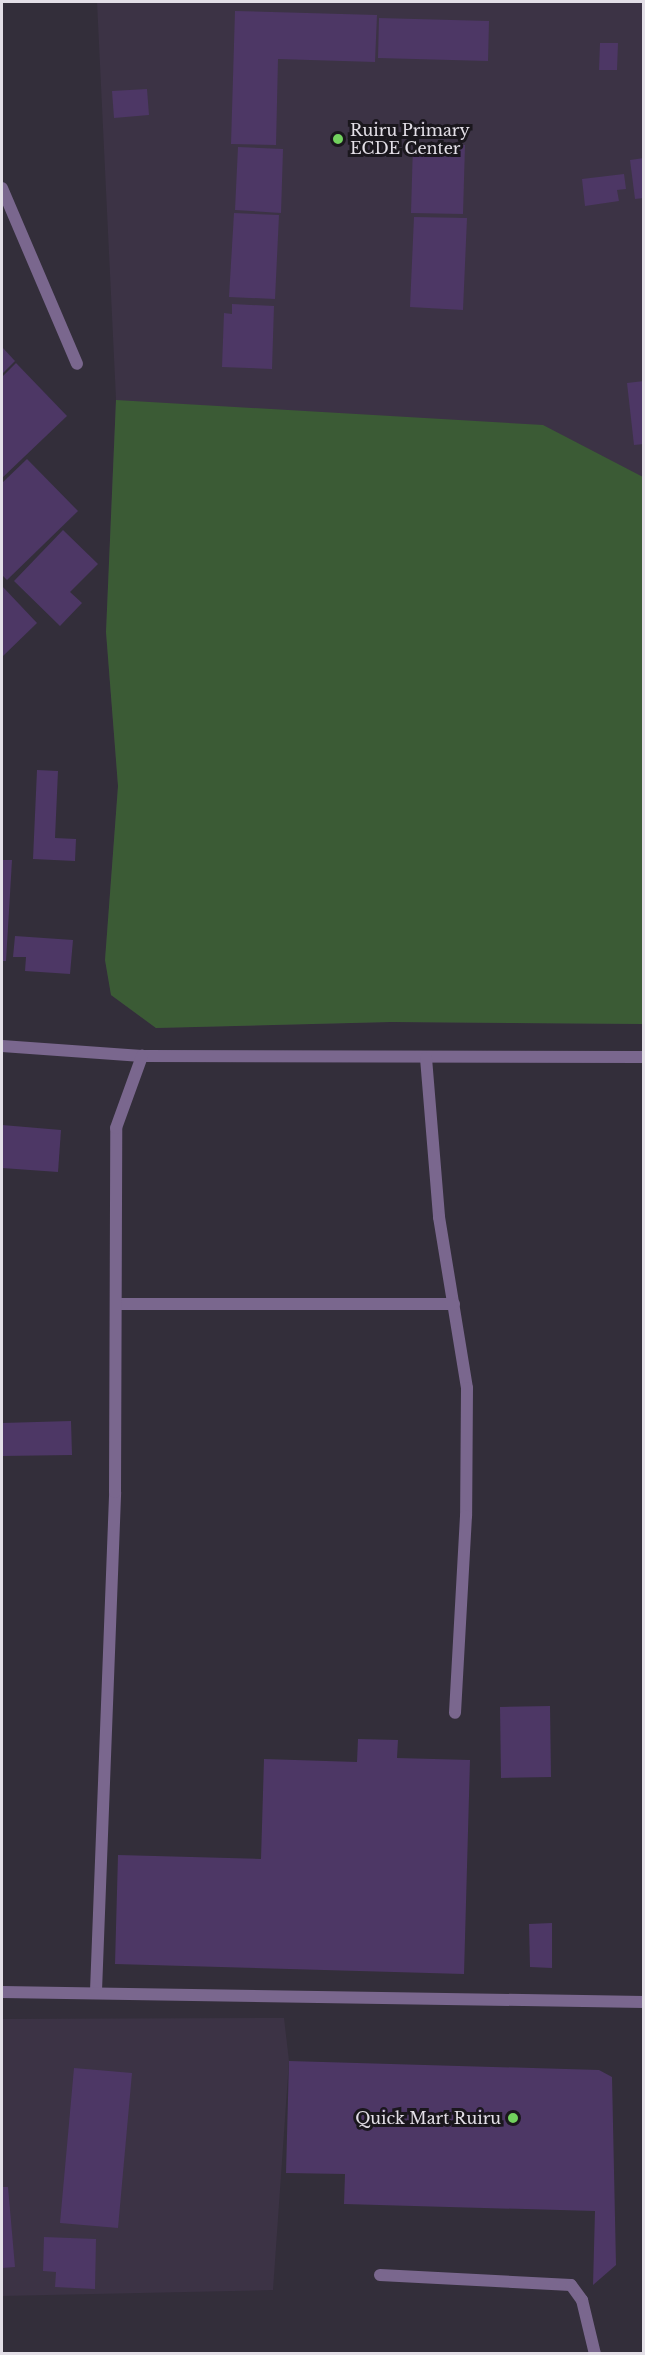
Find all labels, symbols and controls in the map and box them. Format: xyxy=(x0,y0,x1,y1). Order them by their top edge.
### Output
place label: Ruiru Primary ECDE Center xyxy=(350,120,470,158)
marker: Ruiru Primary ECDE Center xyxy=(331,132,345,146)
place label: Quick Mart Ruiru xyxy=(355,2108,501,2128)
marker: Quick Mart Ruiru xyxy=(506,2111,520,2125)

